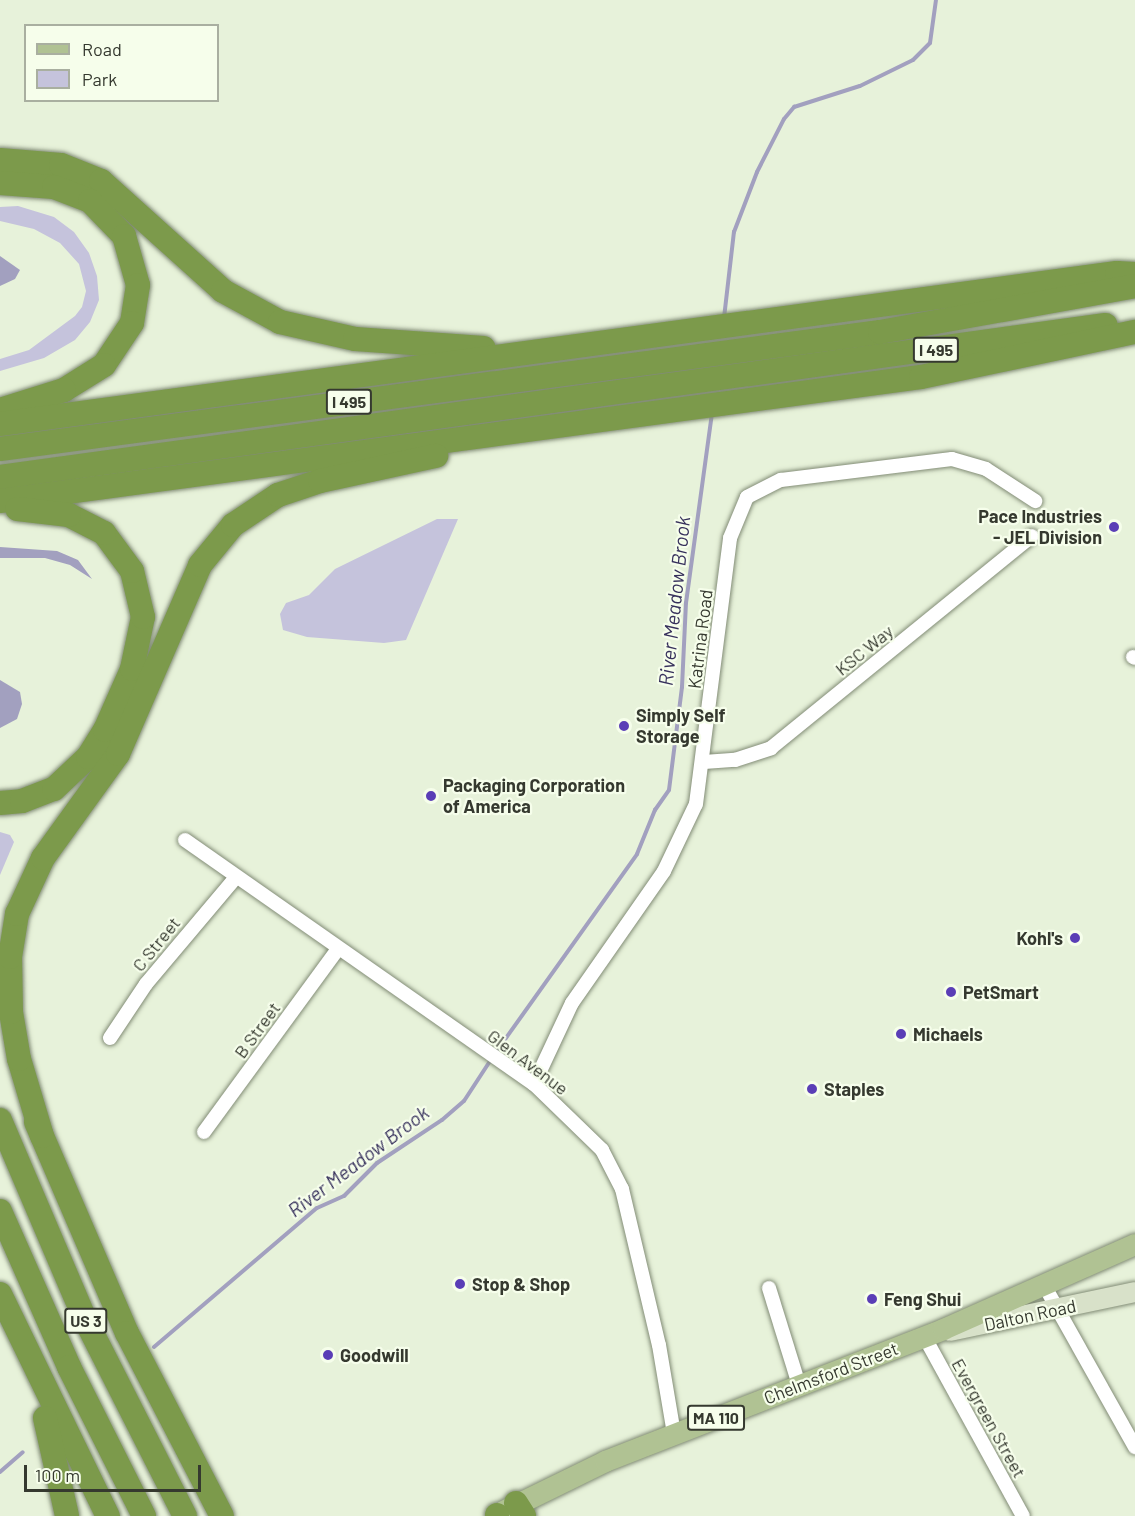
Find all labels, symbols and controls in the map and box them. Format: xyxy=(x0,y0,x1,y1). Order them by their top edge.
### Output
legend xyxy=(24,24,219,102)
text: Road xyxy=(82,38,122,60)
text: Park xyxy=(82,68,117,90)
road number: I 495 xyxy=(912,337,960,363)
road number: I 495 xyxy=(325,389,373,415)
place label: Pace Industries - JEL Division xyxy=(978,506,1102,548)
water label: River Meadow Brook xyxy=(653,515,695,687)
marker: Pace Industries - JEL Division xyxy=(1107,520,1121,534)
street label: Katrina Road xyxy=(683,588,717,690)
street label: KSC Way xyxy=(831,620,897,680)
place label: Simply Self Storage xyxy=(636,705,726,748)
marker: Simply Self Storage xyxy=(617,719,631,733)
place label: Packaging Corporation of America xyxy=(443,775,625,818)
marker: Packaging Corporation of America xyxy=(424,789,438,803)
street label: C Street xyxy=(128,912,184,976)
place label: Kohl's xyxy=(1016,927,1063,949)
marker: Kohl's xyxy=(1068,931,1082,945)
place label: PetSmart xyxy=(963,981,1039,1003)
marker: PetSmart xyxy=(944,985,958,999)
street label: B Street xyxy=(229,998,285,1062)
place label: Michaels xyxy=(913,1023,983,1045)
street label: Glen Avenue xyxy=(483,1025,573,1099)
marker: Michaels xyxy=(894,1027,908,1041)
place label: Staples xyxy=(824,1078,884,1100)
marker: Staples xyxy=(805,1082,819,1096)
water label: River Meadow Brook xyxy=(283,1100,433,1222)
place label: Stop & Shop xyxy=(472,1273,570,1295)
marker: Stop & Shop xyxy=(453,1277,467,1291)
place label: Feng Shui xyxy=(884,1288,961,1310)
marker: Feng Shui xyxy=(865,1292,879,1306)
street label: Dalton Road xyxy=(982,1295,1078,1335)
road number: US 3 xyxy=(64,1308,109,1334)
street label: Chelmsford Street xyxy=(761,1337,901,1409)
place label: Goodwill xyxy=(340,1344,409,1366)
marker: Goodwill xyxy=(321,1348,335,1362)
street label: Evergreen Street xyxy=(947,1355,1031,1481)
road number: MA 110 xyxy=(686,1405,746,1431)
scale bar xyxy=(27,1453,204,1491)
text: 100 m xyxy=(35,1464,80,1486)

